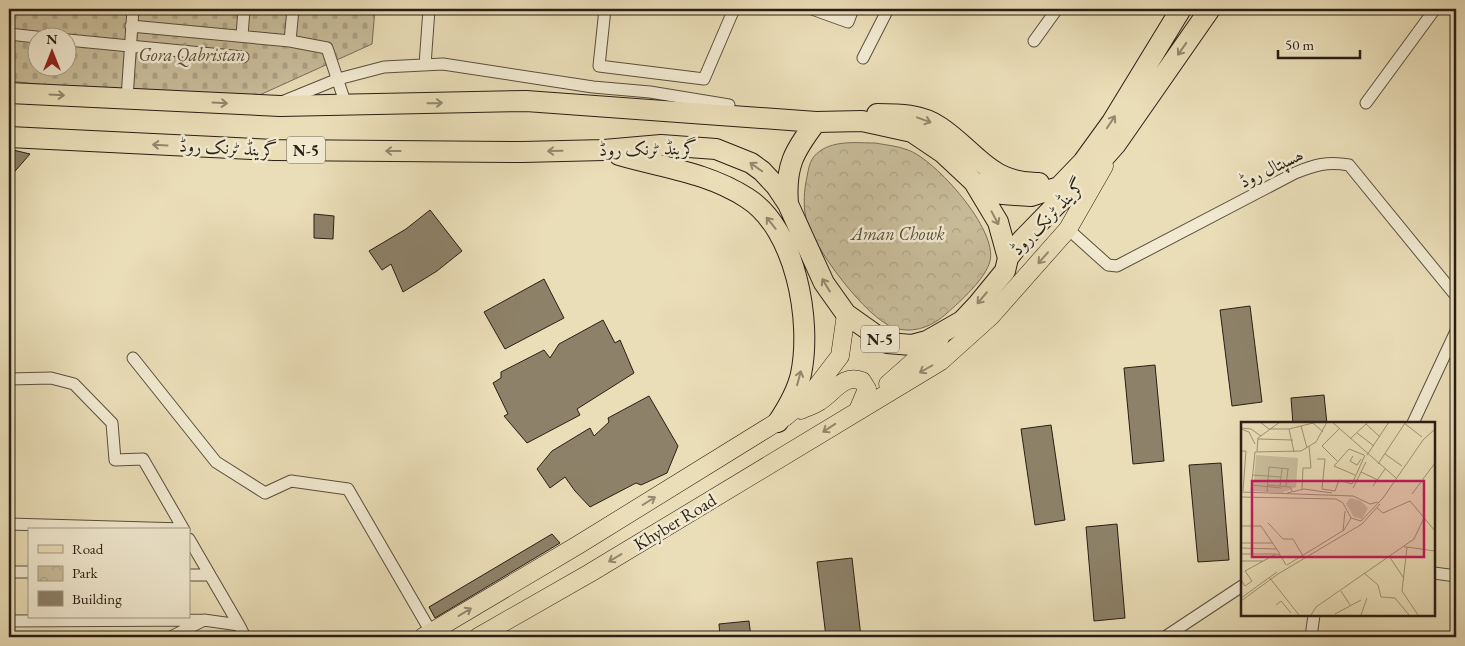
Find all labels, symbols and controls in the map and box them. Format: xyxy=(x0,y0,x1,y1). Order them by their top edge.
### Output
north arrow xyxy=(28,28,78,78)
scale bar xyxy=(1278,28,1360,60)
text: N xyxy=(46,30,58,48)
text: 50 m xyxy=(1285,35,1314,54)
one-way arrow xyxy=(1177,42,1187,56)
park label: Gora Qabristan xyxy=(138,43,246,67)
one-way arrow xyxy=(49,90,65,100)
one-way arrow xyxy=(211,98,227,108)
one-way arrow xyxy=(426,98,442,108)
one-way arrow xyxy=(1106,115,1116,129)
one-way arrow xyxy=(916,116,931,125)
street label: گرینڈ ٹرنک روڈ xyxy=(178,133,278,163)
road number: N-5 xyxy=(287,136,325,164)
street label: گرینڈ ٹرنک روڈ xyxy=(599,136,697,162)
one-way arrow xyxy=(153,140,169,149)
street label: ھسپتال روڈ xyxy=(1235,142,1307,195)
one-way arrow xyxy=(385,146,402,156)
one-way arrow xyxy=(548,146,564,156)
one-way arrow xyxy=(749,162,763,172)
street label: گرینڈ ٹرنک روڈ xyxy=(1005,173,1091,261)
one-way arrow xyxy=(991,210,1000,225)
one-way arrow xyxy=(766,217,777,230)
park label: Aman Chowk xyxy=(849,222,945,245)
one-way arrow xyxy=(1037,251,1049,264)
one-way arrow xyxy=(820,278,830,292)
one-way arrow xyxy=(977,292,988,305)
road number: N-5 xyxy=(861,326,899,352)
one-way arrow xyxy=(919,365,934,375)
one-way arrow xyxy=(795,371,805,387)
inset map xyxy=(1241,422,1435,616)
one-way arrow xyxy=(822,423,836,433)
street label: Khyber Road xyxy=(629,487,721,555)
one-way arrow xyxy=(641,496,655,506)
legend xyxy=(28,528,190,618)
text: Road xyxy=(72,539,104,558)
one-way arrow xyxy=(609,553,623,563)
text: Park xyxy=(72,563,99,582)
text: Building xyxy=(72,589,122,608)
one-way arrow xyxy=(457,607,471,617)

